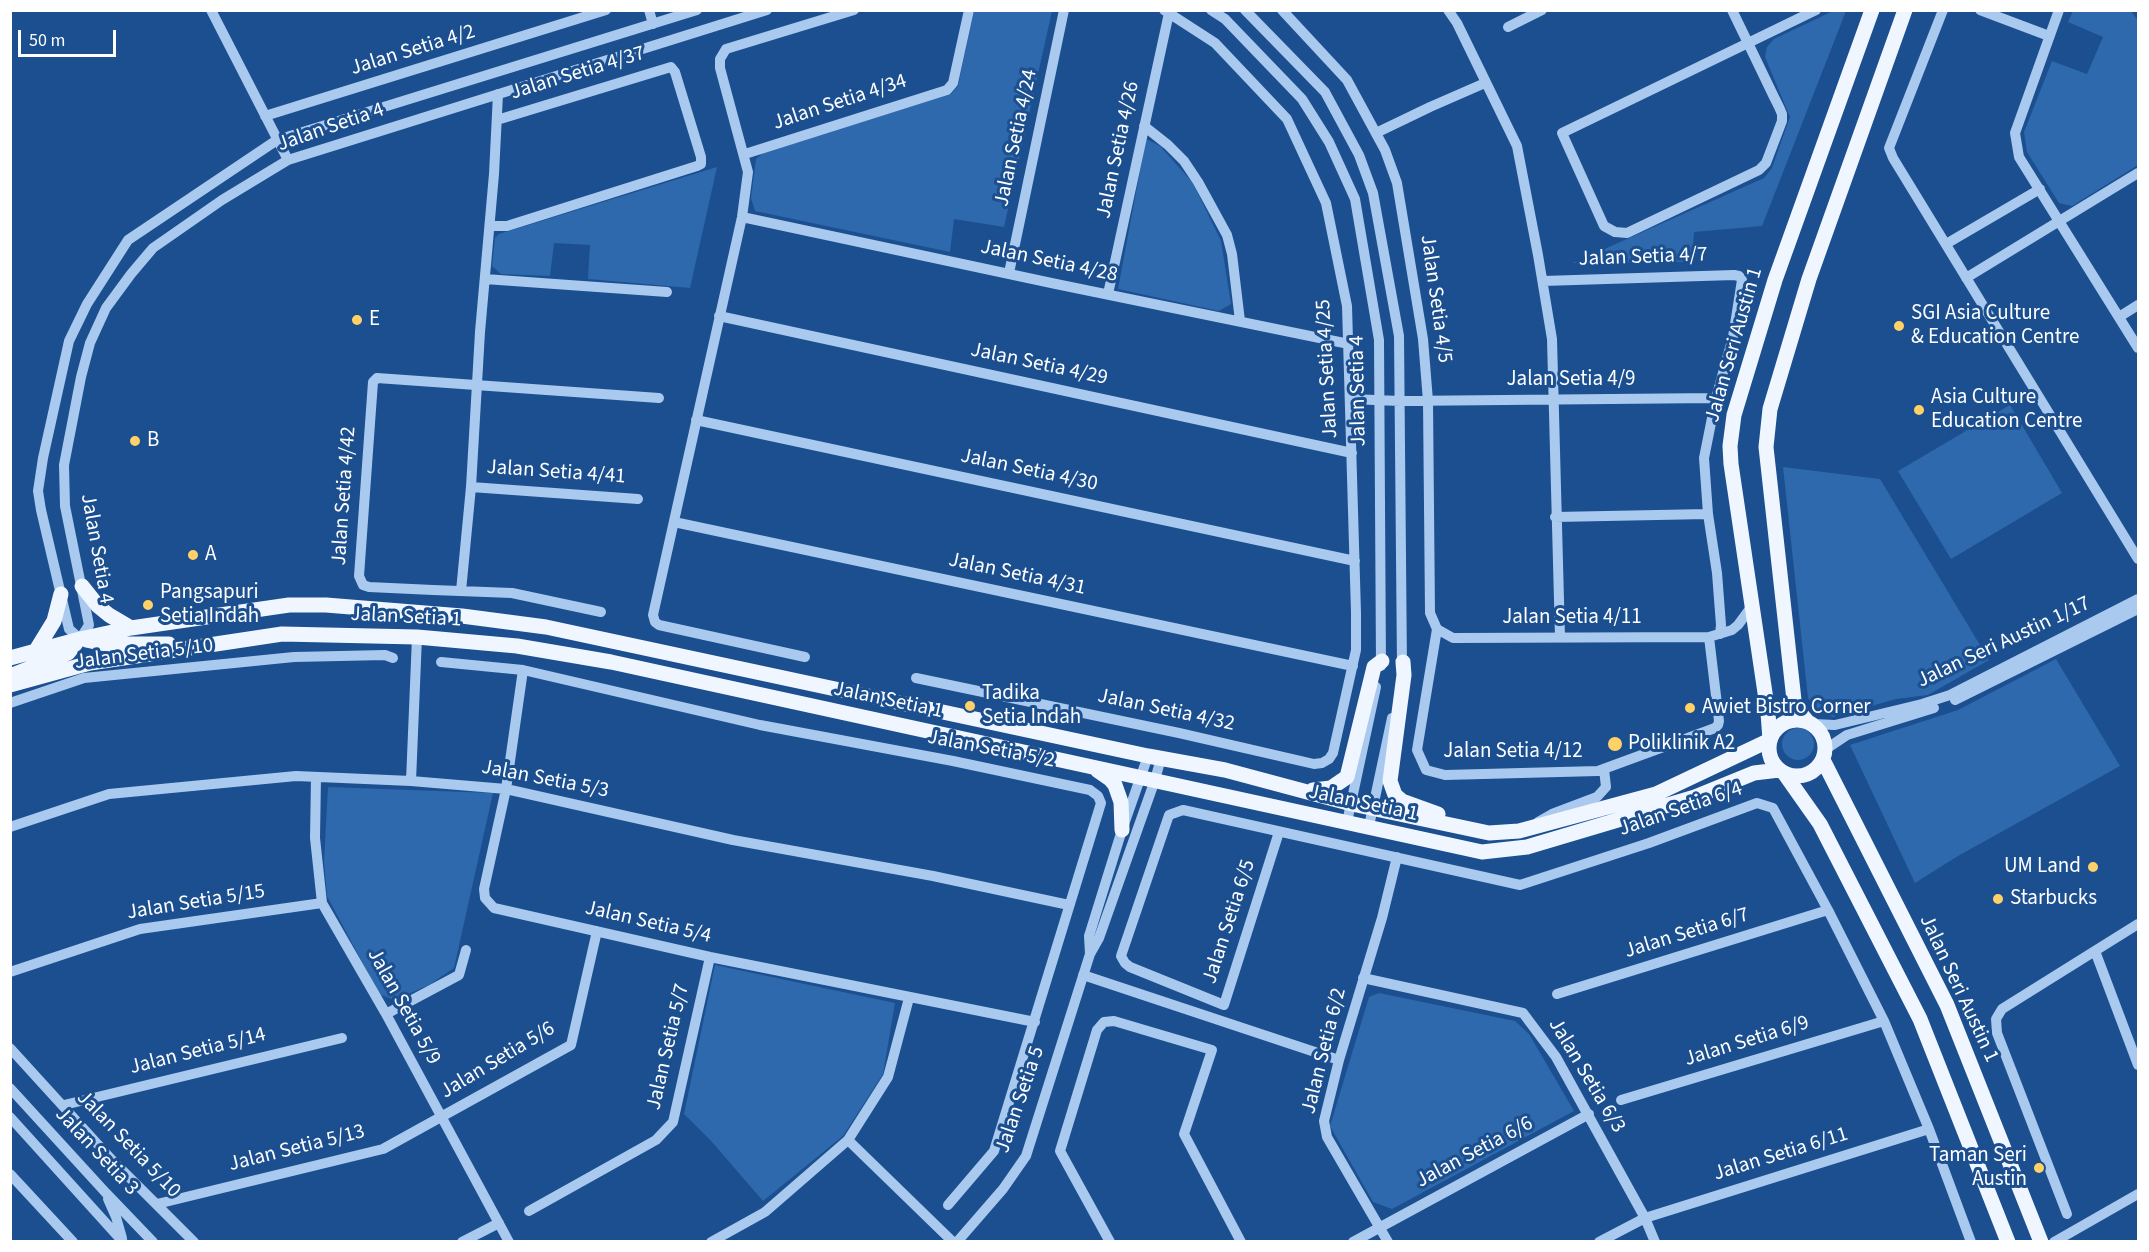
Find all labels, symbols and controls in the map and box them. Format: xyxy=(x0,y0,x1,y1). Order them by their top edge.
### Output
scale bar xyxy=(21,18,118,56)
street label: Jalan Setia 4/2 xyxy=(348,20,478,82)
text: 50 m xyxy=(29,28,65,53)
street label: Jalan Setia 4/37 xyxy=(508,42,648,106)
street label: Jalan Setia 4/24 xyxy=(990,67,1044,209)
street label: Jalan Setia 4/34 xyxy=(770,69,910,137)
street label: Jalan Setia 4/26 xyxy=(1092,79,1146,221)
street label: Jalan Setia 4 xyxy=(274,98,388,158)
street label: Jalan Setia 4/5 xyxy=(1414,233,1456,365)
street label: Jalan Setia 4/28 xyxy=(978,235,1120,289)
street label: Jalan Setia 4/7 xyxy=(1578,243,1708,273)
street label: Jalan Seri Austin 1 xyxy=(1701,265,1769,425)
street label: Jalan Setia 4/25 xyxy=(1312,299,1344,439)
place label: SGI Asia Culture & Education Centre xyxy=(1911,301,2079,351)
place label: E xyxy=(369,307,380,333)
marker: E xyxy=(350,313,364,327)
marker: SGI Asia Culture & Education Centre xyxy=(1892,319,1906,333)
street label: Jalan Setia 4 xyxy=(1345,335,1373,447)
street label: Jalan Setia 4/29 xyxy=(968,338,1110,392)
street label: Jalan Setia 4/9 xyxy=(1507,367,1635,393)
place label: Asia Culture Education Centre xyxy=(1931,385,2082,435)
marker: Asia Culture Education Centre xyxy=(1912,403,1926,417)
street label: Jalan Setia 4/42 xyxy=(328,426,362,566)
place label: B xyxy=(147,428,159,454)
marker: B xyxy=(128,434,142,448)
street label: Jalan Setia 4/30 xyxy=(958,444,1100,498)
street label: Jalan Setia 4/41 xyxy=(486,456,626,490)
street label: Jalan Setia 4 xyxy=(74,492,118,606)
place label: A xyxy=(205,542,216,568)
marker: A xyxy=(186,548,200,562)
street label: Jalan Setia 4/31 xyxy=(946,548,1088,602)
place label: Pangsapuri Setia Indah xyxy=(160,580,259,630)
street label: Jalan Seri Austin 1/17 xyxy=(1913,592,2095,694)
marker: Pangsapuri Setia Indah xyxy=(141,598,155,612)
street label: Jalan Setia 1 xyxy=(350,603,462,633)
street label: Jalan Setia 4/11 xyxy=(1502,605,1642,631)
street label: Jalan Setia 5/10 xyxy=(73,634,215,676)
street label: Jalan Setia 1 xyxy=(831,677,945,725)
place label: Tadika Setia Indah xyxy=(982,681,1081,731)
street label: Jalan Setia 4/32 xyxy=(1095,684,1237,738)
place label: Awiet Bistro Corner xyxy=(1702,695,1871,721)
marker: Tadika Setia Indah xyxy=(963,699,977,713)
marker: Awiet Bistro Corner xyxy=(1683,701,1697,715)
street label: Jalan Setia 5/2 xyxy=(925,725,1057,775)
place label: Poliklinik A2 xyxy=(1628,731,1735,757)
marker: Poliklinik A2 xyxy=(1606,735,1624,753)
street label: Jalan Setia 4/12 xyxy=(1443,739,1583,765)
street label: Jalan Setia 5/3 xyxy=(479,755,611,805)
street label: Jalan Setia 6/4 xyxy=(1616,777,1746,843)
street label: Jalan Setia 1 xyxy=(1306,780,1420,828)
place label: UM Land xyxy=(2004,854,2081,880)
street label: Jalan Setia 6/5 xyxy=(1198,857,1262,987)
marker: UM Land xyxy=(2086,860,2100,874)
street label: Jalan Setia 5/15 xyxy=(125,880,267,926)
place label: Starbucks xyxy=(2010,886,2097,912)
marker: Starbucks xyxy=(1991,892,2005,906)
street label: Jalan Setia 5/4 xyxy=(582,896,714,950)
street label: Jalan Setia 6/7 xyxy=(1622,903,1752,965)
street label: Jalan Seri Austin 1 xyxy=(1913,911,2003,1067)
street label: Jalan Setia 5/9 xyxy=(361,944,445,1070)
street label: Jalan Setia 5/7 xyxy=(642,981,696,1113)
street label: Jalan Setia 6/2 xyxy=(1297,985,1353,1117)
street label: Jalan Setia 6/9 xyxy=(1682,1011,1812,1073)
street label: Jalan Setia 6/3 xyxy=(1542,1014,1630,1138)
street label: Jalan Setia 5/6 xyxy=(436,1017,560,1105)
street label: Jalan Setia 5/14 xyxy=(127,1023,269,1081)
street label: Jalan Setia 5 xyxy=(991,1043,1051,1157)
street label: Jalan Setia 5/10 xyxy=(71,1086,185,1204)
street label: Jalan Setia 3 xyxy=(49,1103,143,1201)
street label: Jalan Setia 6/6 xyxy=(1412,1112,1538,1194)
street label: Jalan Setia 5/13 xyxy=(226,1120,368,1178)
street label: Jalan Setia 6/11 xyxy=(1711,1123,1851,1187)
place label: Taman Seri Austin xyxy=(1929,1143,2027,1193)
marker: Taman Seri Austin xyxy=(2032,1161,2046,1175)

